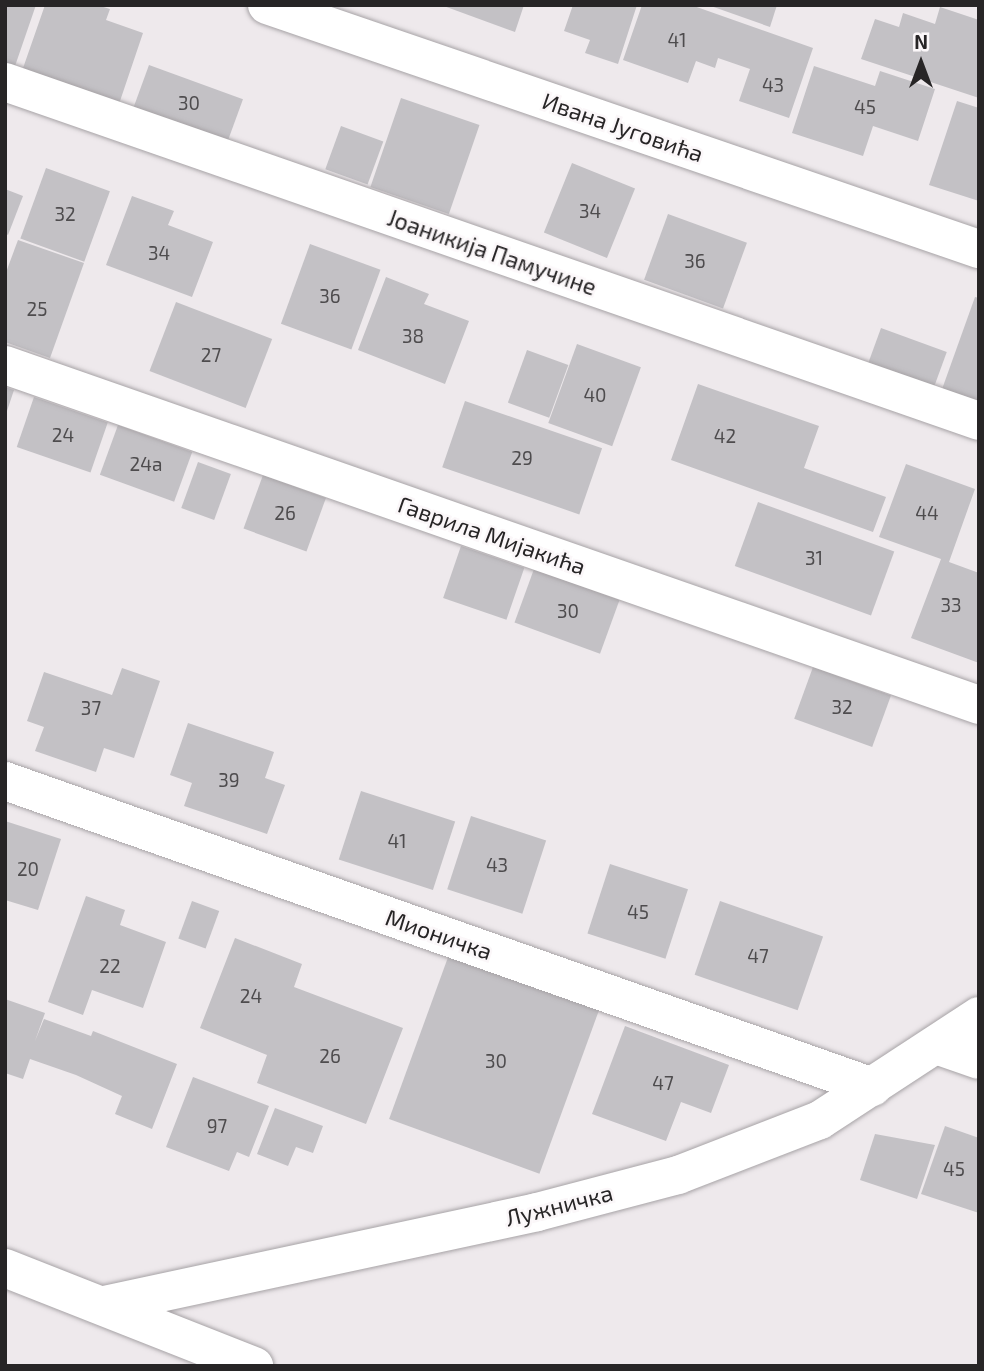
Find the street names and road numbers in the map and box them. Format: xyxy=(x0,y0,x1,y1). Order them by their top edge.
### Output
street label: Ивана Југовића xyxy=(539,87,707,167)
street label: Јоаникија Памучине xyxy=(384,203,600,301)
street label: Гаврила Мијакића xyxy=(395,490,589,580)
street label: Мионичка xyxy=(382,903,496,965)
street label: Лужничка xyxy=(503,1178,615,1232)

